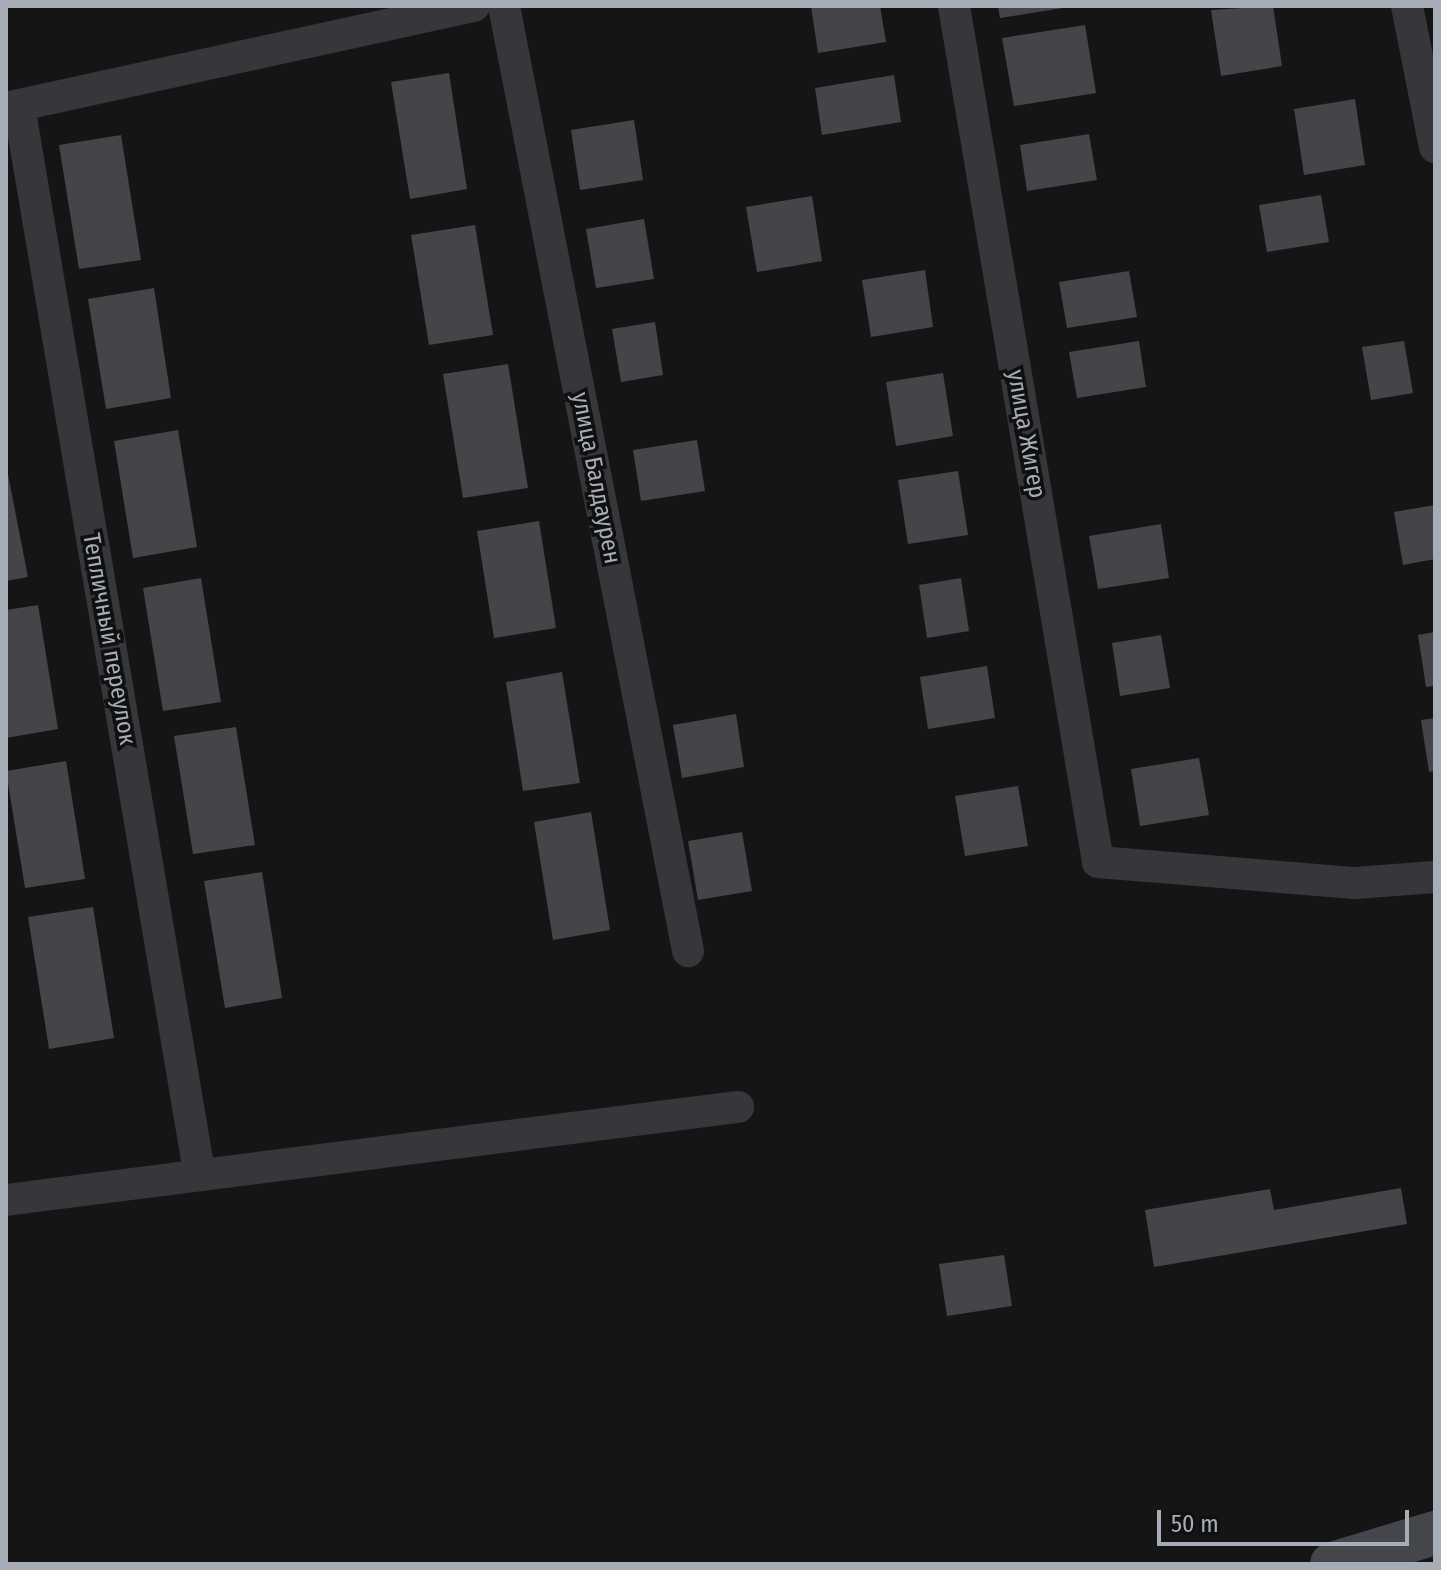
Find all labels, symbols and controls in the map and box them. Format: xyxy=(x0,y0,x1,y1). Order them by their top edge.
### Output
street label: улица Жигер xyxy=(1001,368,1051,500)
street label: улица Балдаурен xyxy=(565,390,627,566)
street label: Тепличный переулок xyxy=(76,531,142,747)
scale bar xyxy=(1161,1494,1413,1544)
text: 50 m xyxy=(1171,1510,1219,1538)

